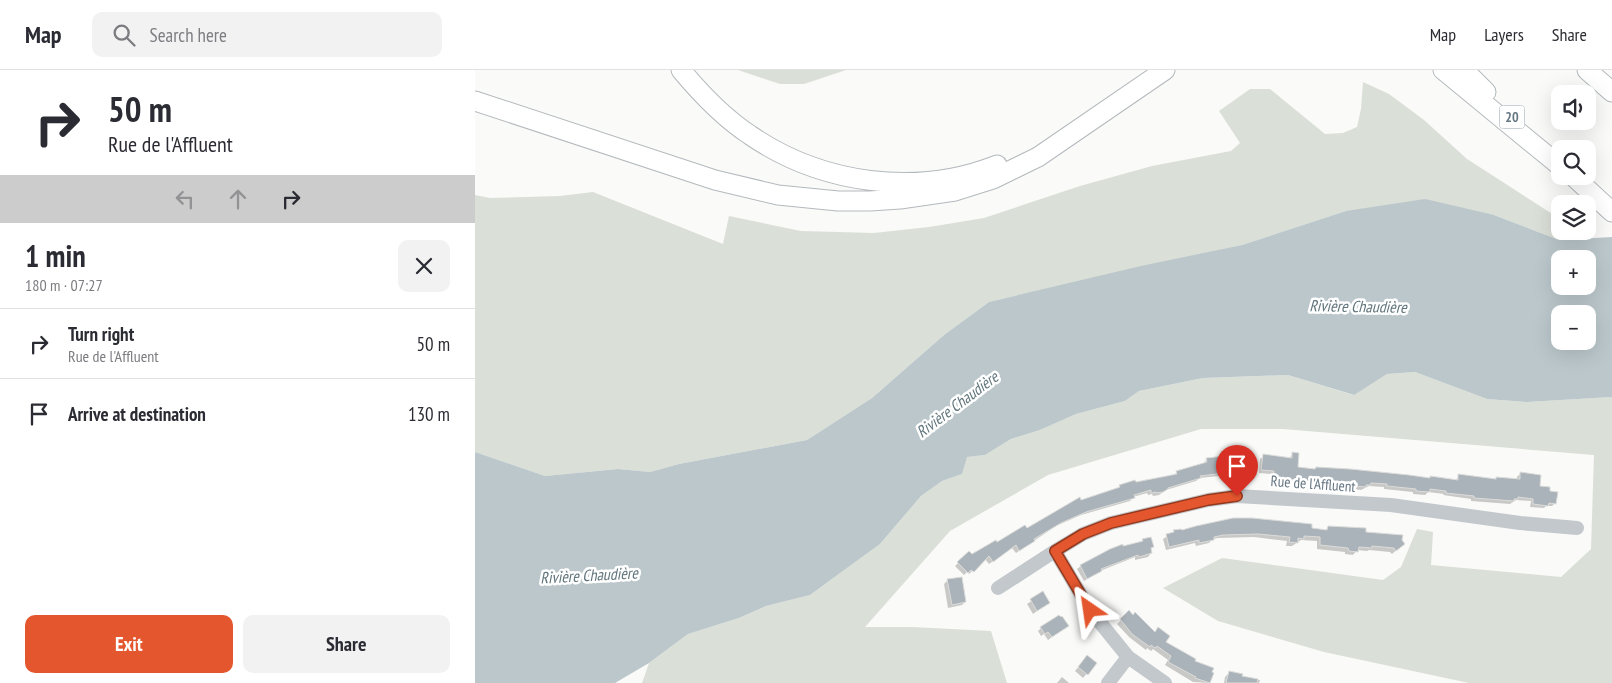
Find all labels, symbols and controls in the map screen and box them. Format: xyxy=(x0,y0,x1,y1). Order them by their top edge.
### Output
search box xyxy=(92,12,442,57)
text: Map xyxy=(25,19,62,50)
icon: search xyxy=(110,21,138,49)
text: Search here xyxy=(150,23,227,47)
text: Map xyxy=(1430,23,1456,46)
text: Layers xyxy=(1484,23,1524,46)
text: Share xyxy=(1552,23,1587,46)
map controls xyxy=(1551,85,1596,350)
button: sound xyxy=(1551,85,1596,130)
text: 50 m xyxy=(108,86,172,132)
icon: right xyxy=(25,90,90,155)
road number: 20 xyxy=(1499,106,1525,128)
text: Rue de l'Affluent xyxy=(108,130,233,158)
button: search xyxy=(1551,140,1596,185)
icon: left xyxy=(171,185,199,213)
icon: ahead xyxy=(224,185,252,213)
icon: right xyxy=(277,185,305,213)
button: layers xyxy=(1551,195,1596,240)
text: 1 min xyxy=(25,236,86,275)
button: close xyxy=(398,240,450,292)
button: + xyxy=(1551,250,1596,295)
text: 180 m · 07:27 xyxy=(25,275,103,295)
water label: Rivière Chaudière xyxy=(1309,295,1408,317)
button: − xyxy=(1551,305,1596,350)
text: Turn right xyxy=(68,322,134,346)
icon: right xyxy=(25,330,53,358)
text: 50 m xyxy=(417,332,450,356)
text: Rue de l'Affluent xyxy=(68,346,159,366)
water label: Rivière Chaudière xyxy=(912,366,1003,441)
icon: arrive xyxy=(25,400,53,428)
text: Arrive at destination xyxy=(68,402,206,426)
text: 130 m xyxy=(408,402,450,426)
pin xyxy=(1216,445,1258,496)
icon: arrive xyxy=(1223,452,1251,480)
street label: Rue de l'Affluent xyxy=(1270,471,1356,496)
water label: Rivière Chaudière xyxy=(540,562,640,588)
position arrow xyxy=(1063,583,1115,635)
button: Exit xyxy=(25,615,233,673)
button: Share xyxy=(243,615,450,673)

